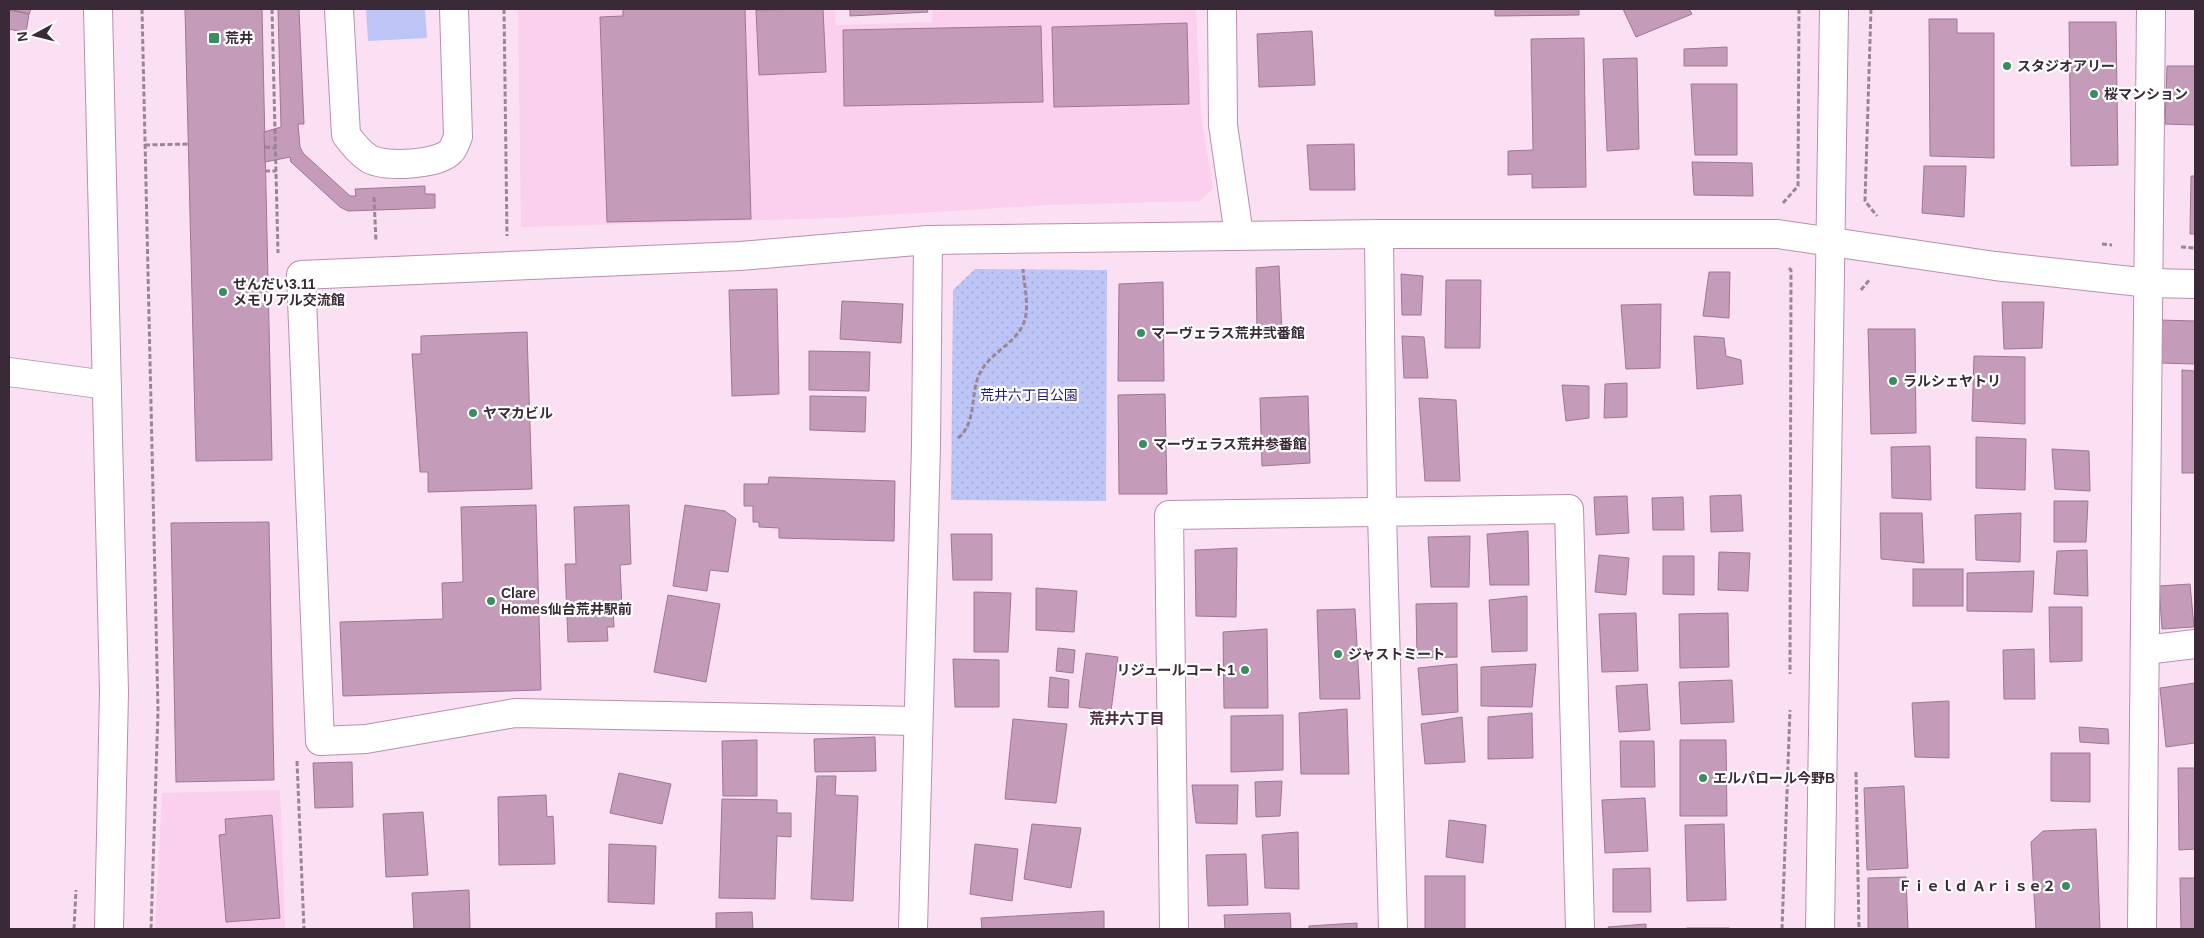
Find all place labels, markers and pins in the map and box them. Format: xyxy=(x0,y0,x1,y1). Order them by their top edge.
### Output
place label: 荒井 xyxy=(225,30,253,46)
marker: 荒井 xyxy=(207,31,221,45)
place label: スタジオアリー xyxy=(2017,58,2115,74)
marker: スタジオアリー xyxy=(2001,60,2013,72)
place label: 桜マンション xyxy=(2104,86,2188,102)
marker: 桜マンション xyxy=(2088,88,2100,100)
place label: せんだい3.11 メモリアル交流館 xyxy=(233,276,345,308)
marker: せんだい3.11 メモリアル交流館 xyxy=(217,286,229,298)
place label: マーヴェラス荒井弐番館 xyxy=(1151,325,1305,341)
marker: マーヴェラス荒井弐番館 xyxy=(1135,327,1147,339)
place label: ラルシェヤトリ xyxy=(1903,373,2001,389)
marker: ラルシェヤトリ xyxy=(1887,375,1899,387)
place label: ヤマカビル xyxy=(483,405,553,421)
marker: ヤマカビル xyxy=(467,407,479,419)
place label: マーヴェラス荒井参番館 xyxy=(1153,436,1307,452)
marker: マーヴェラス荒井参番館 xyxy=(1137,438,1149,450)
place label: Clare Homes仙台荒井駅前 xyxy=(501,585,632,617)
marker: Clare Homes仙台荒井駅前 xyxy=(485,595,497,607)
place label: ジャストミート xyxy=(1348,646,1445,662)
marker: ジャストミート xyxy=(1332,648,1344,660)
place label: リジュールコート1 xyxy=(1116,662,1235,678)
marker: リジュールコート1 xyxy=(1239,664,1251,676)
place label: エルパロール今野B xyxy=(1713,770,1835,786)
marker: エルパロール今野B xyxy=(1697,772,1709,784)
place label: Ｆｉｅｌｄ Ａｒｉｓｅ２ xyxy=(1898,878,2056,894)
marker: Ｆｉｅｌｄ Ａｒｉｓｅ２ xyxy=(2060,880,2072,892)

